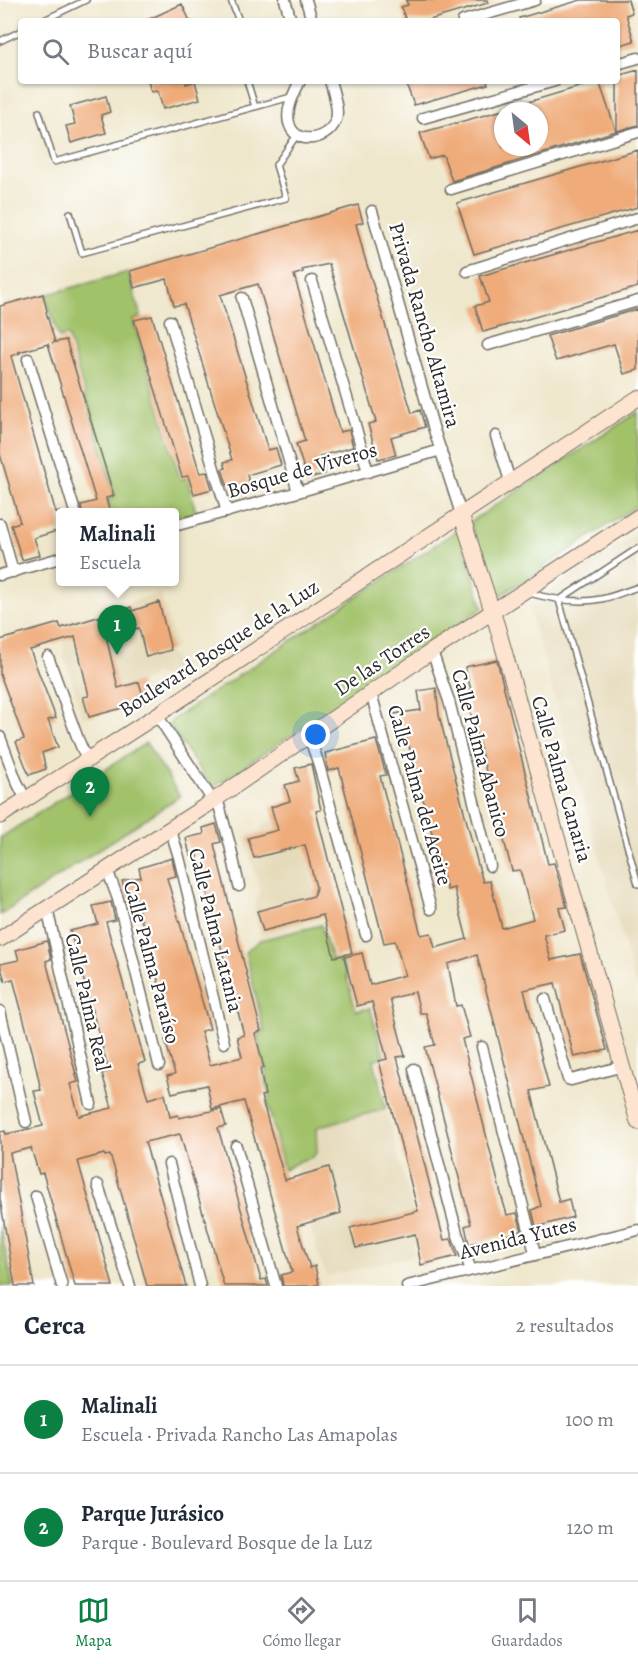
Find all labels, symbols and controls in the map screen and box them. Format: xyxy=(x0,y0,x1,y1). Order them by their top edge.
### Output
search box xyxy=(18,18,620,84)
icon: search xyxy=(39,35,72,68)
text: Buscar aquí xyxy=(87,36,193,66)
north arrow xyxy=(494,102,548,156)
street label: Privada Rancho Altamira xyxy=(382,219,468,431)
street label: Bosque de Viveros xyxy=(224,435,380,505)
popup xyxy=(56,508,179,586)
text: Malinali xyxy=(79,519,156,549)
text: Escuela xyxy=(79,549,142,576)
street label: Boulevard Bosque de la Luz xyxy=(114,573,324,723)
pin: 1 xyxy=(98,606,136,655)
street label: De las Torres xyxy=(328,618,436,702)
street label: Calle Palma Abanico xyxy=(445,666,517,840)
street label: Calle Palma Canaria xyxy=(525,692,599,866)
street label: Calle Palma del Aceite xyxy=(381,702,459,888)
your location xyxy=(301,720,330,749)
pin: 2 xyxy=(70,768,110,817)
street label: Calle Palma Latania xyxy=(182,845,250,1015)
street label: Calle Palma Paraíso xyxy=(117,877,187,1047)
street label: Calle Palma Real xyxy=(59,930,117,1074)
street label: Avenida Yutes xyxy=(456,1210,579,1266)
text: Cerca xyxy=(24,1308,86,1343)
text: 2 resultados xyxy=(516,1312,614,1339)
text: Malinali xyxy=(81,1391,157,1421)
text: 1 xyxy=(40,1406,47,1433)
text: 100 m xyxy=(565,1406,614,1433)
text: Escuela · Privada Rancho Las Amapolas xyxy=(81,1421,398,1448)
text: Parque Jurásico xyxy=(81,1499,224,1529)
text: 2 xyxy=(39,1514,48,1541)
text: 120 m xyxy=(566,1514,614,1541)
text: Parque · Boulevard Bosque de la Luz xyxy=(81,1529,373,1556)
tab: Mapa xyxy=(75,1594,112,1652)
tab: Cómo llegar xyxy=(262,1594,341,1652)
tab: Guardados xyxy=(491,1594,563,1652)

